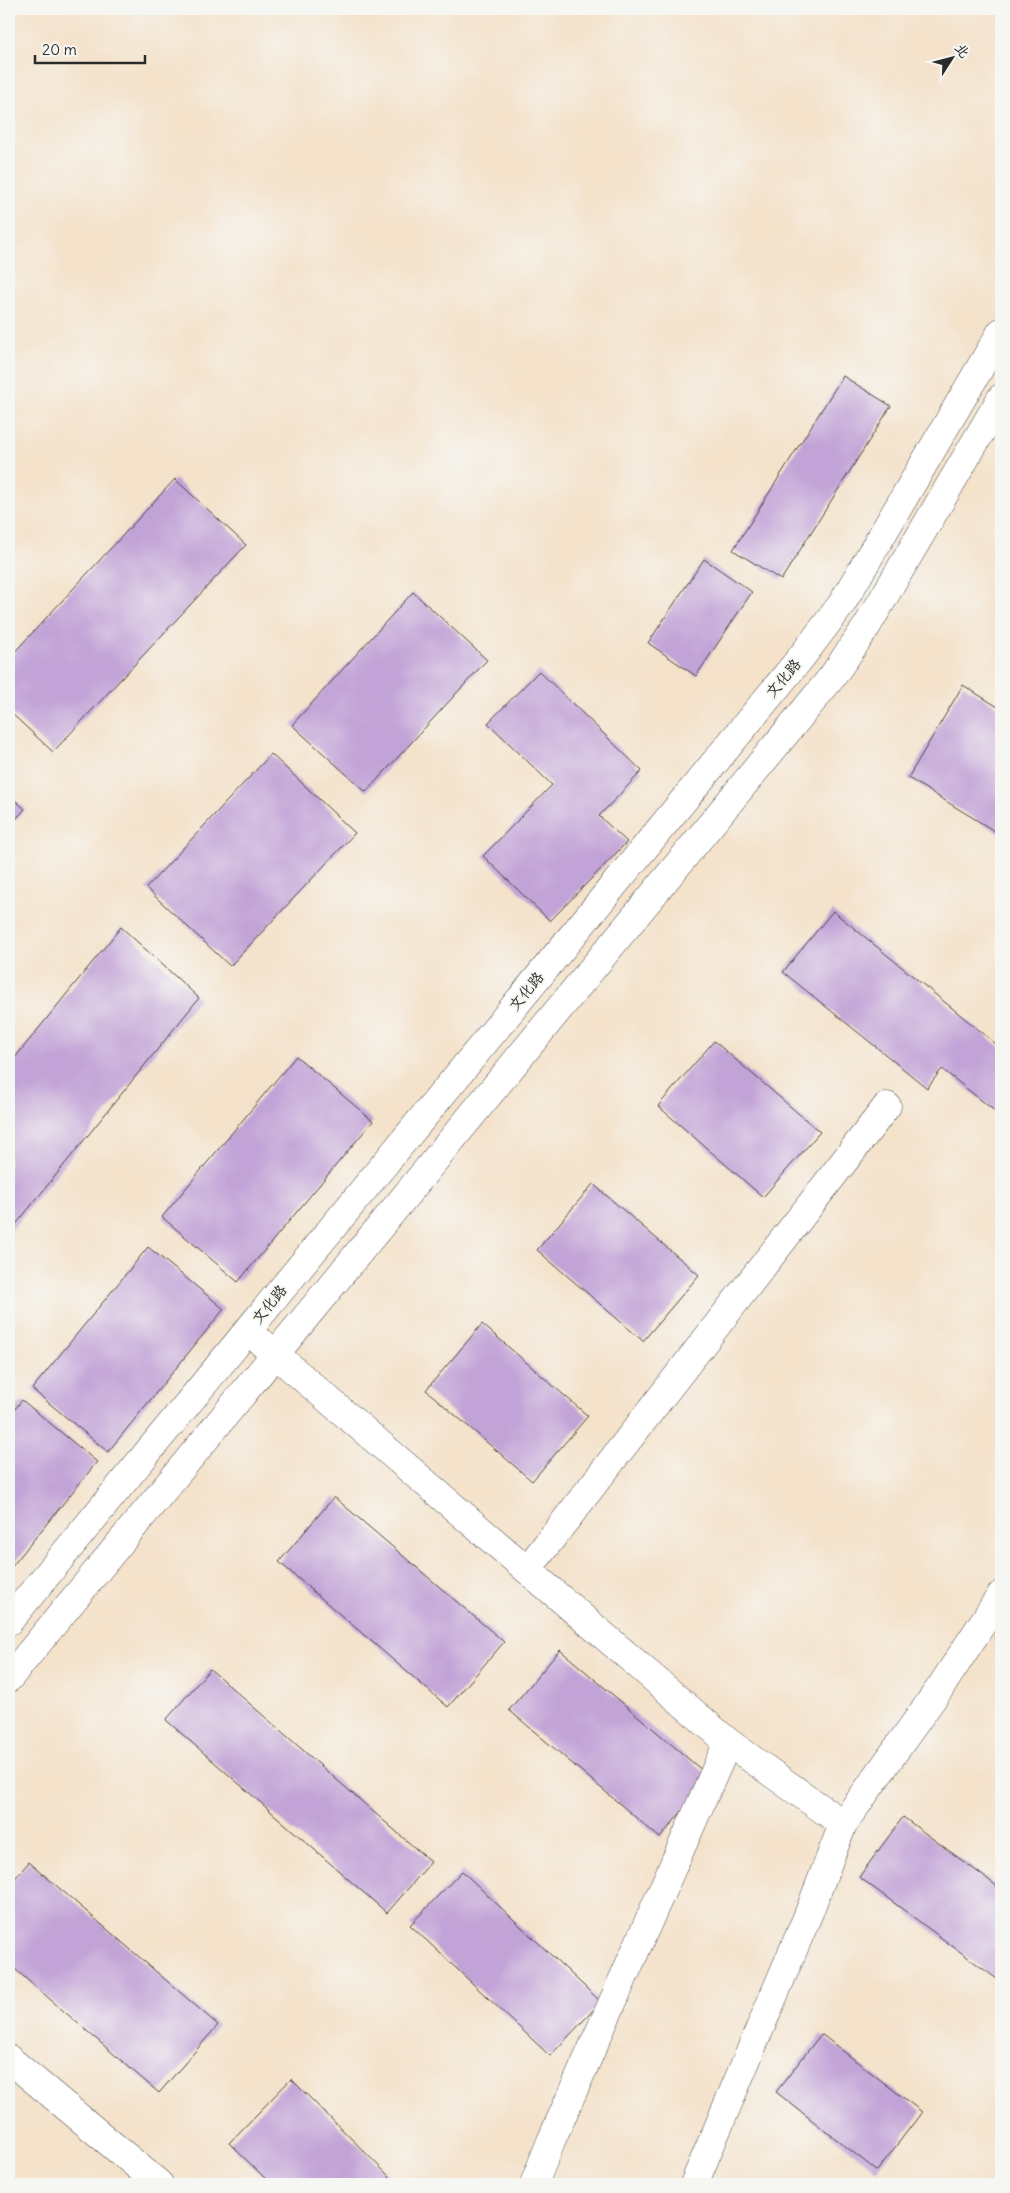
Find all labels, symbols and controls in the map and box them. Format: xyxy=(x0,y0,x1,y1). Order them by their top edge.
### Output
scale bar xyxy=(35,32,145,64)
north arrow xyxy=(928,32,978,82)
text: 北 xyxy=(951,39,974,61)
text: 20 m xyxy=(42,40,77,59)
street label: 文化路 xyxy=(761,655,805,701)
street label: 文化路 xyxy=(504,968,548,1014)
street label: 文化路 xyxy=(247,1281,291,1327)

